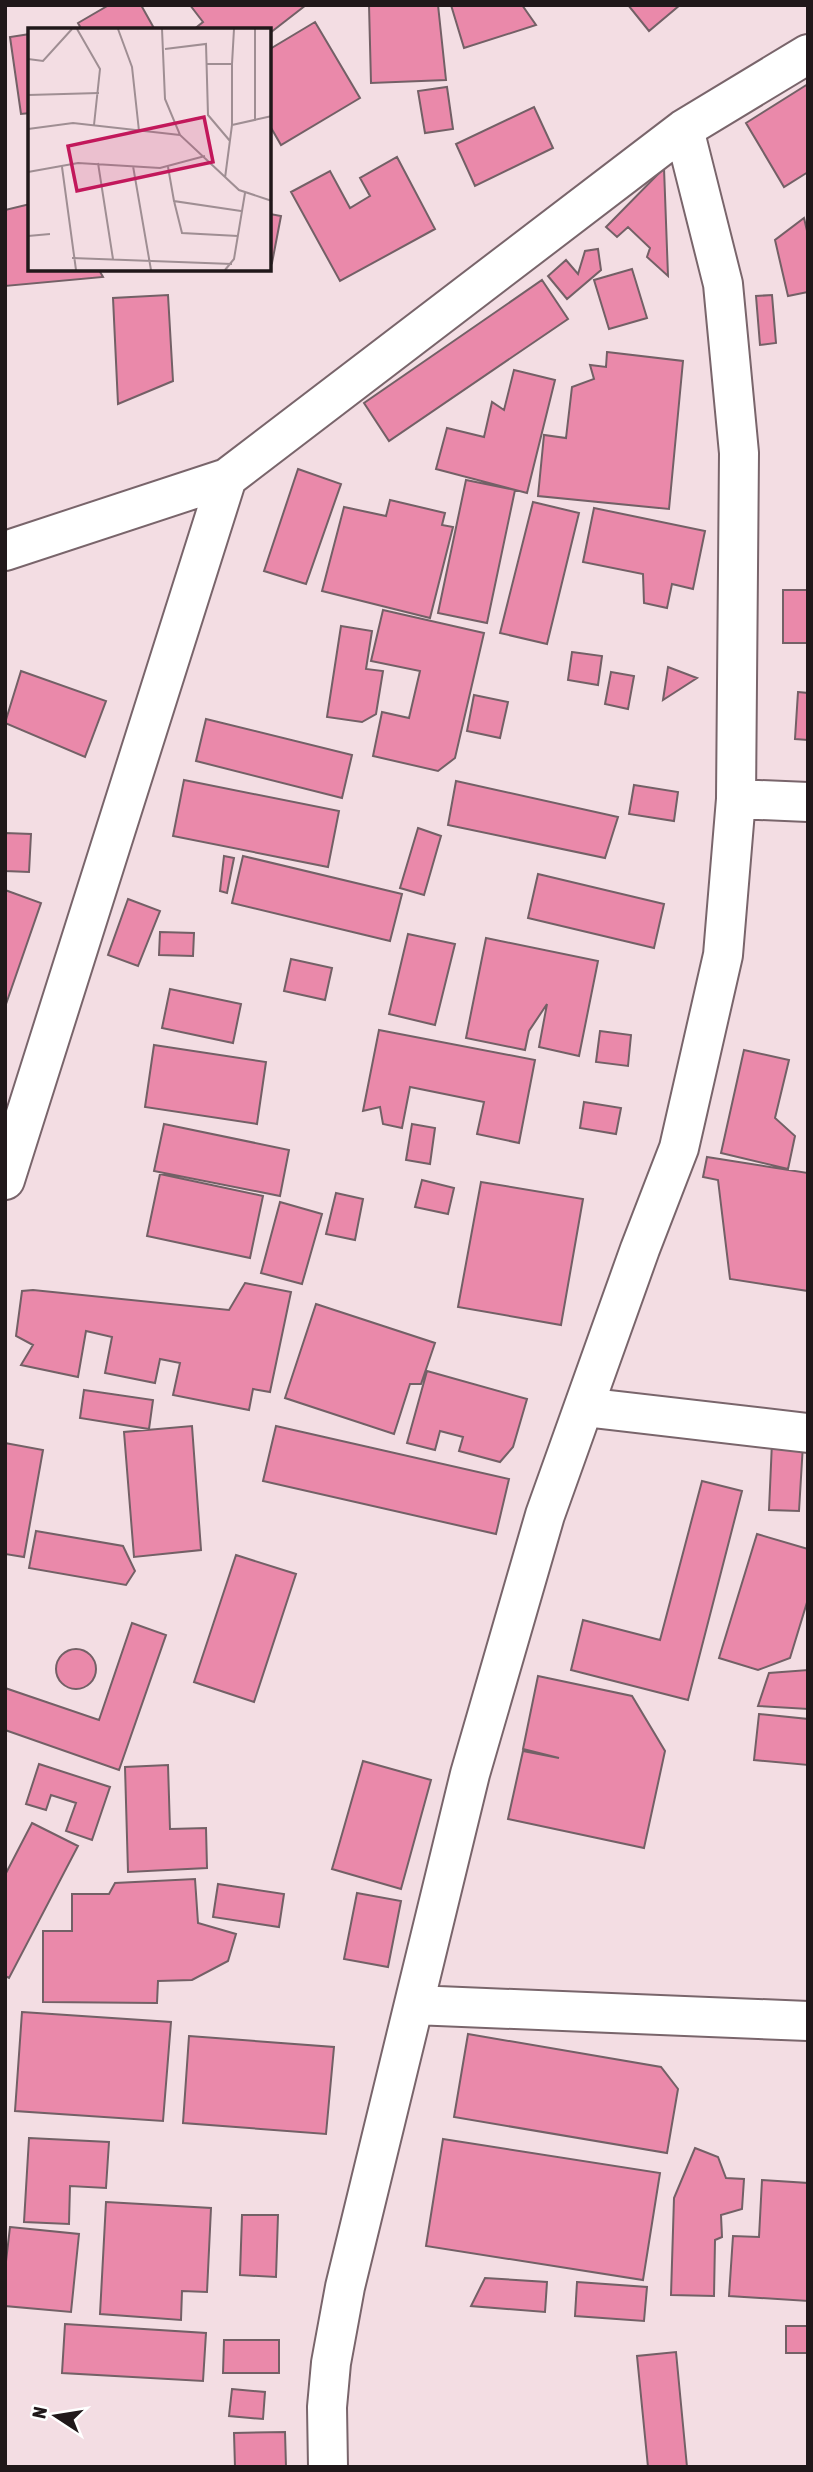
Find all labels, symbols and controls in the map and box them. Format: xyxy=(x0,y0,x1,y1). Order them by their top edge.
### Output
inset map xyxy=(28,28,271,271)
north arrow xyxy=(21,2381,91,2451)
text: N xyxy=(27,2405,51,2420)

